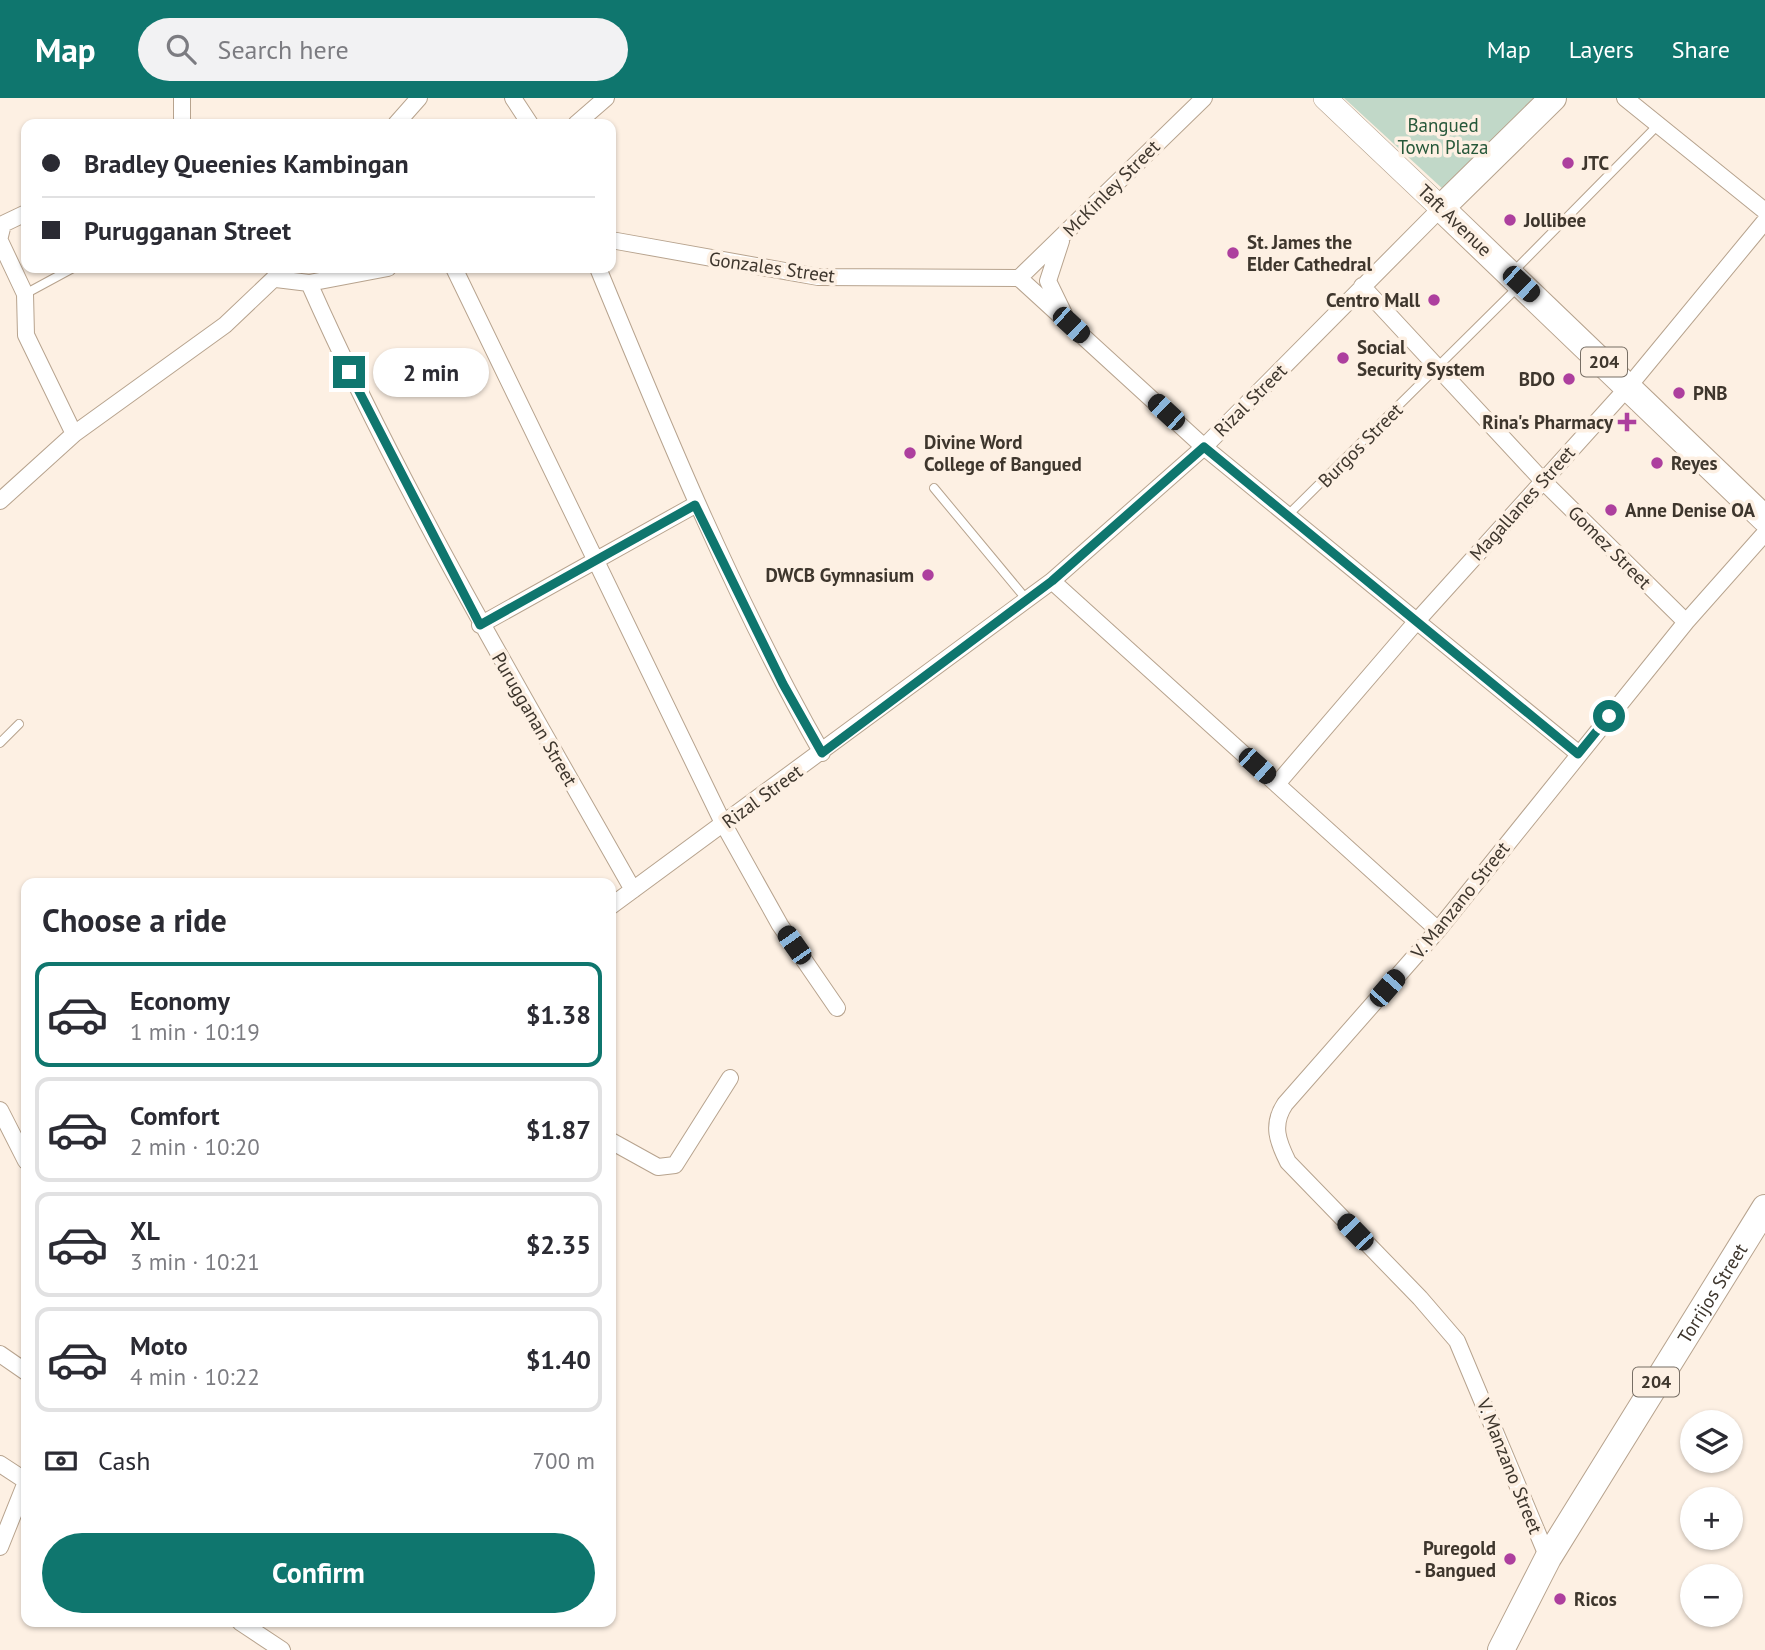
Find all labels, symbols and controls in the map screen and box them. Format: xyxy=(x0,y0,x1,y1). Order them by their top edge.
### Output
search box xyxy=(138,18,628,81)
text: Map xyxy=(35,28,96,71)
icon: search xyxy=(162,30,200,68)
text: Search here xyxy=(218,33,349,66)
text: Map xyxy=(1487,34,1531,65)
text: Layers xyxy=(1569,34,1634,65)
text: Share xyxy=(1672,34,1730,65)
park label: Bangued Town Plaza xyxy=(1397,113,1489,159)
street label: McKinley Street xyxy=(1058,134,1165,241)
text: Bradley Queenies Kambingan xyxy=(84,147,409,180)
place label: JTC xyxy=(1581,151,1609,175)
marker: JTC xyxy=(1560,155,1576,171)
street label: Taft Avenue xyxy=(1413,179,1497,261)
place label: Jollibee xyxy=(1523,208,1586,232)
marker: Jollibee xyxy=(1502,212,1518,228)
text: Purugganan Street xyxy=(84,214,291,247)
place label: St. James the Elder Cathedral xyxy=(1247,230,1372,276)
marker: St. James the Elder Cathedral xyxy=(1225,245,1241,261)
street label: Gonzales Street xyxy=(707,246,837,288)
car xyxy=(1499,262,1544,306)
place label: Centro Mall xyxy=(1326,288,1420,312)
marker: Centro Mall xyxy=(1426,292,1442,308)
car xyxy=(1049,303,1094,347)
place label: Social Security System xyxy=(1357,335,1485,381)
callout: 2 min xyxy=(374,348,489,396)
road number: 204 xyxy=(1581,348,1627,376)
marker: Social Security System xyxy=(1335,350,1351,366)
route end xyxy=(333,356,365,388)
text: 2 min xyxy=(403,358,459,387)
street label: Rizal Street xyxy=(1208,358,1292,442)
place label: BDO xyxy=(1519,367,1555,391)
marker: BDO xyxy=(1561,371,1577,387)
place label: PNB xyxy=(1693,381,1728,405)
marker: PNB xyxy=(1671,385,1687,401)
car xyxy=(1144,390,1189,434)
street label: Burgos Street xyxy=(1313,397,1408,492)
place label: Rina's Pharmacy xyxy=(1482,410,1614,434)
marker: Rina's Pharmacy xyxy=(1619,414,1635,430)
place label: Divine Word College of Bangued xyxy=(924,430,1082,476)
street label: Magallanes Street xyxy=(1464,440,1580,565)
marker: Divine Word College of Bangued xyxy=(902,445,918,461)
place label: Reyes xyxy=(1671,451,1718,475)
marker: Reyes xyxy=(1649,455,1665,471)
place label: Anne Denise OA xyxy=(1625,498,1756,522)
street label: Gomez Street xyxy=(1563,500,1657,594)
marker: Anne Denise OA xyxy=(1603,502,1619,518)
place label: DWCB Gymnasium xyxy=(766,563,914,587)
marker: DWCB Gymnasium xyxy=(920,567,936,583)
street label: Purugganan Street xyxy=(487,648,583,791)
route start xyxy=(1593,700,1625,732)
car xyxy=(1235,744,1280,788)
street label: Rizal Street xyxy=(717,758,807,833)
street label: V. Manzano Street xyxy=(1405,836,1515,964)
text: Choose a ride xyxy=(42,899,227,941)
car xyxy=(774,922,815,968)
car xyxy=(1366,965,1409,1011)
icon: car xyxy=(46,983,109,1046)
text: Economy xyxy=(130,984,230,1017)
text: $1.38 xyxy=(526,998,591,1031)
text: 1 min · 10:19 xyxy=(130,1017,260,1046)
icon: car xyxy=(46,1098,109,1161)
text: Comfort xyxy=(130,1099,220,1132)
text: $1.87 xyxy=(526,1113,591,1146)
text: 2 min · 10:20 xyxy=(130,1132,260,1161)
car xyxy=(1333,1210,1378,1254)
icon: car xyxy=(46,1213,109,1276)
text: XL xyxy=(130,1214,160,1247)
text: $2.35 xyxy=(526,1228,591,1261)
street label: Torrijos Street xyxy=(1672,1238,1753,1348)
text: 3 min · 10:21 xyxy=(130,1247,260,1276)
icon: car xyxy=(46,1328,109,1391)
text: Moto xyxy=(130,1329,188,1362)
text: $1.40 xyxy=(526,1343,591,1376)
text: 4 min · 10:22 xyxy=(130,1362,260,1391)
road number: 204 xyxy=(1633,1367,1679,1396)
street label: V. Manzano Street xyxy=(1472,1394,1548,1538)
map controls xyxy=(1680,1410,1743,1627)
button: layers xyxy=(1680,1410,1743,1473)
icon: cash xyxy=(42,1442,80,1480)
text: Cash xyxy=(98,1444,150,1477)
text: 700 m xyxy=(533,1446,595,1475)
button: + xyxy=(1680,1487,1743,1550)
button: Confirm xyxy=(42,1533,595,1613)
place label: Puregold - Bangued xyxy=(1415,1536,1496,1582)
marker: Puregold - Bangued xyxy=(1502,1551,1518,1567)
button: − xyxy=(1680,1564,1743,1627)
place label: Ricos xyxy=(1574,1587,1617,1611)
marker: Ricos xyxy=(1552,1591,1568,1607)

